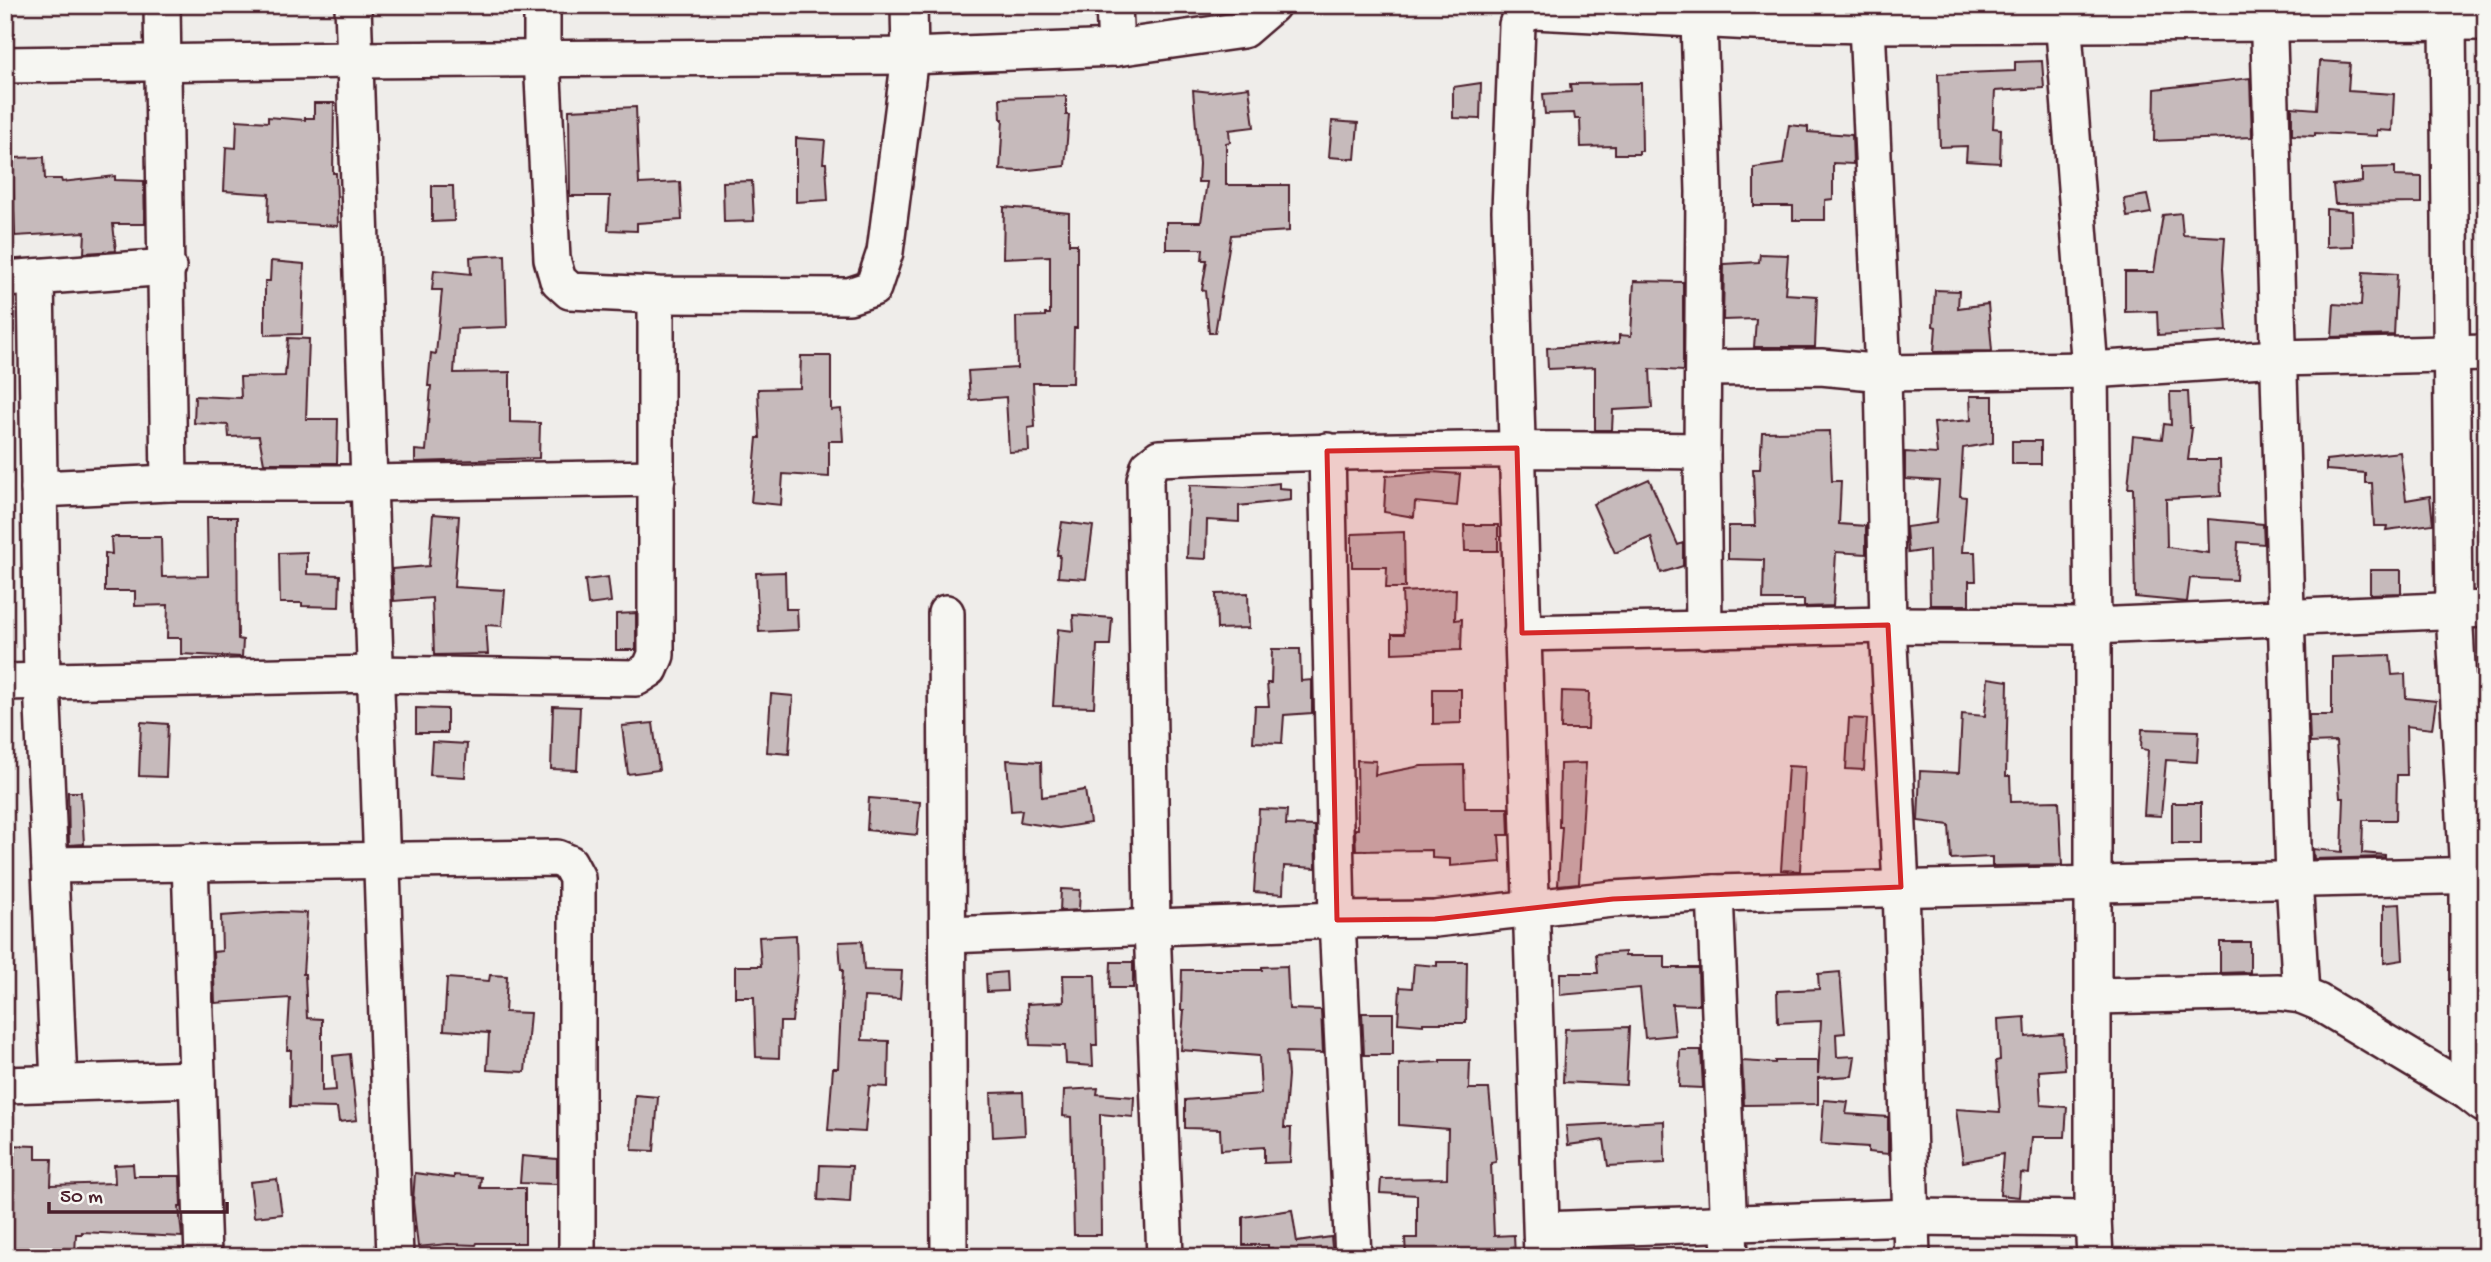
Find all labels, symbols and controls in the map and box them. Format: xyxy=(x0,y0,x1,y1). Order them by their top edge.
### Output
scale bar xyxy=(49,1171,228,1215)
text: 50 m xyxy=(60,1186,103,1211)

